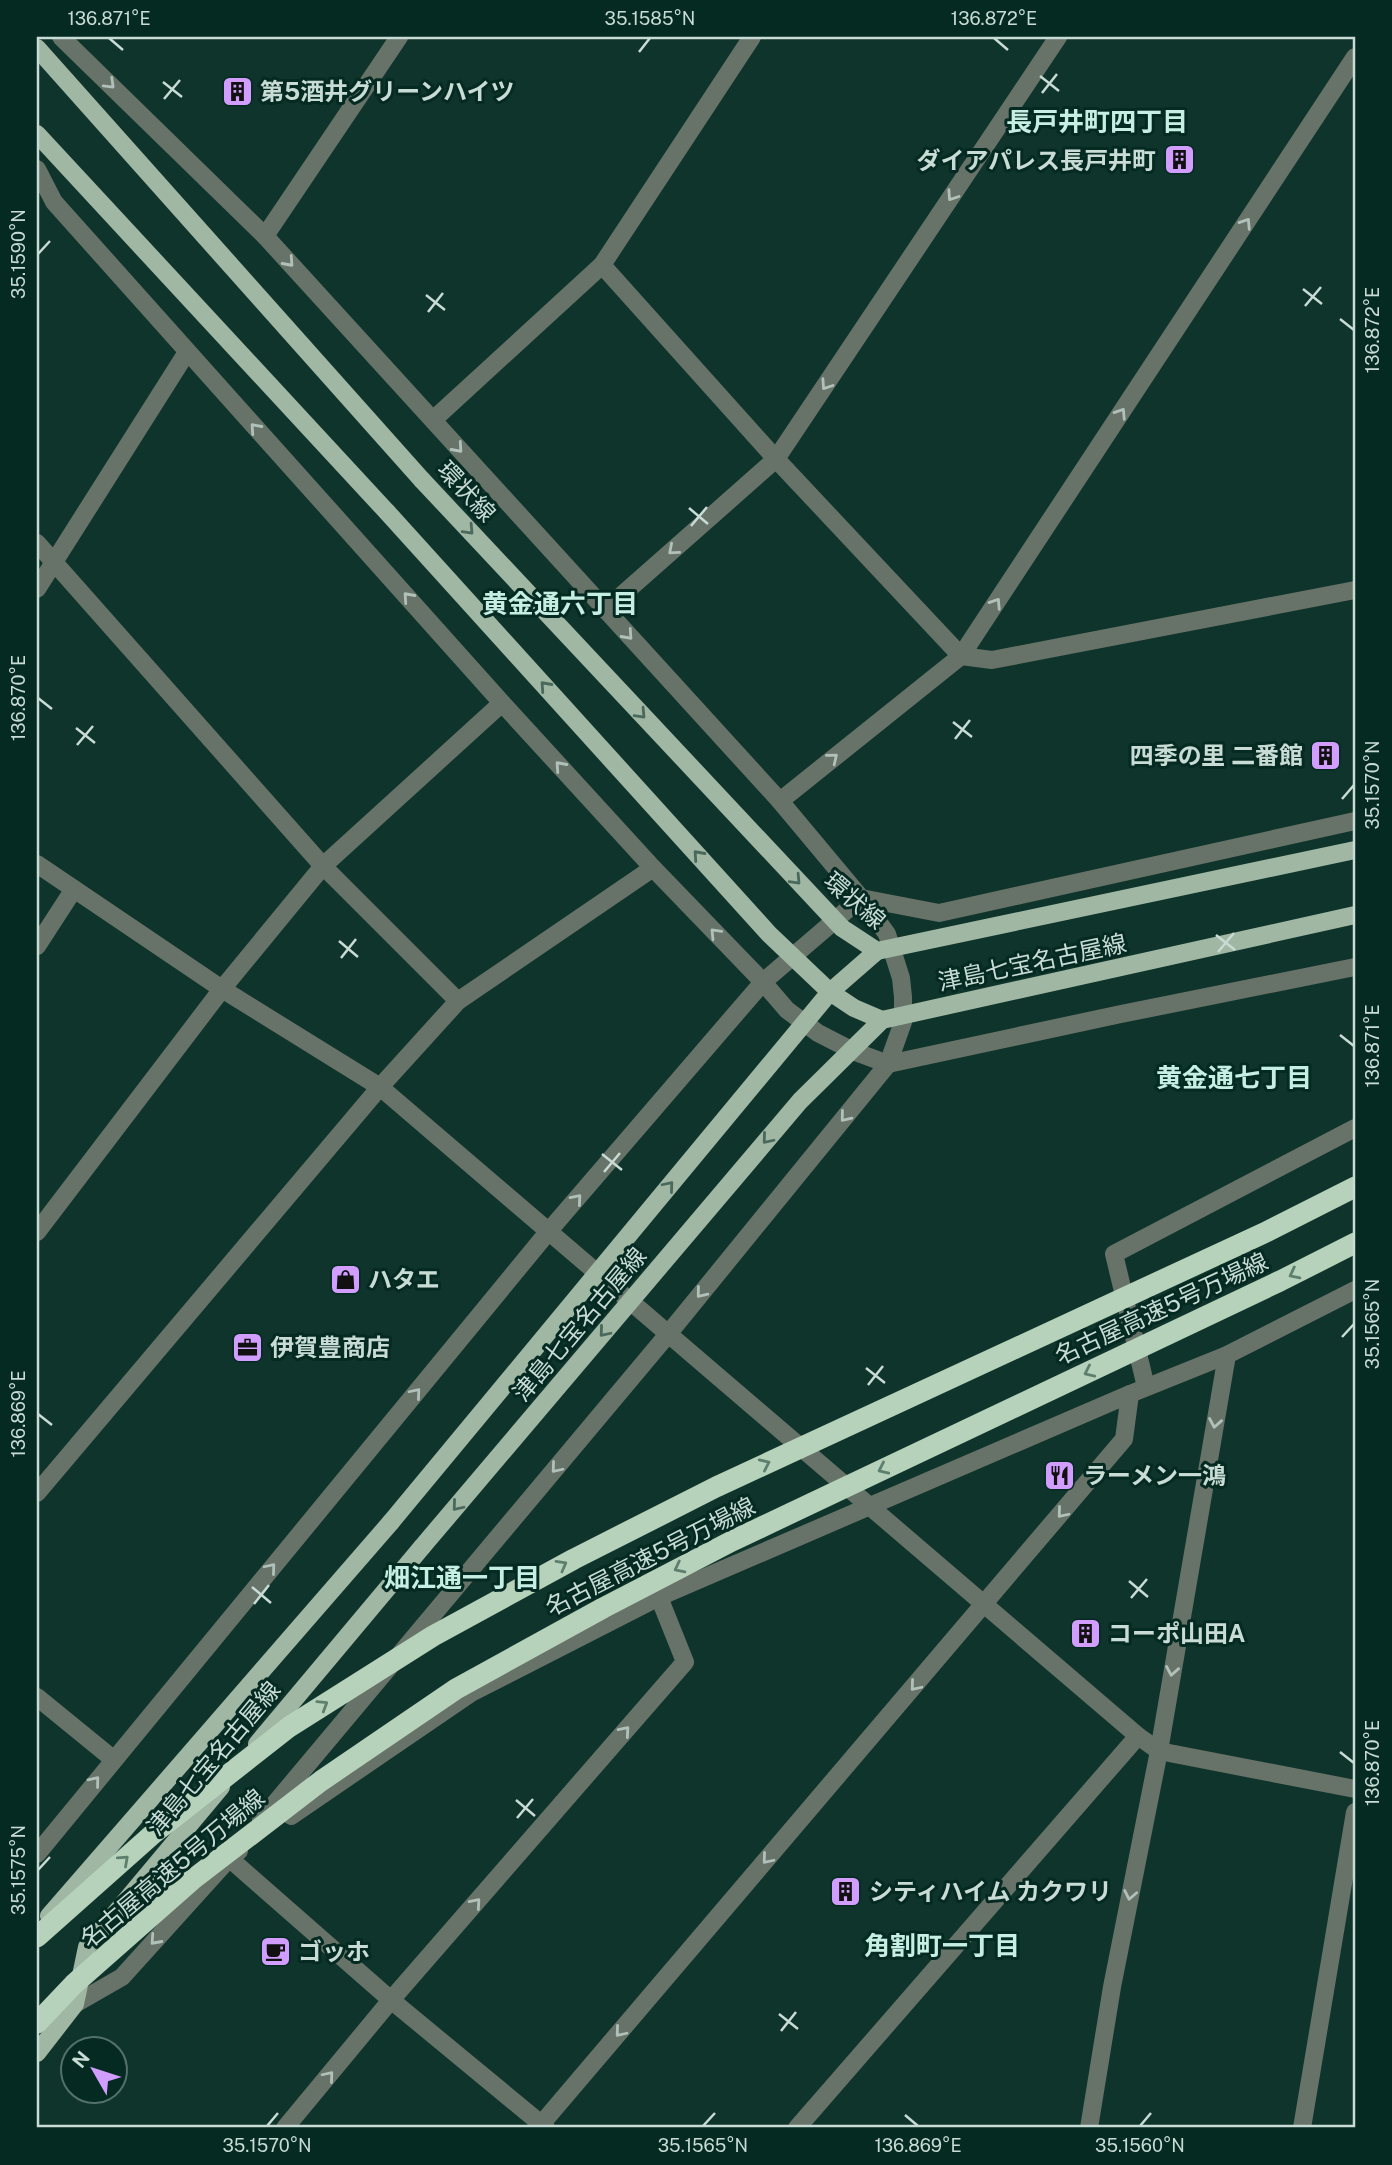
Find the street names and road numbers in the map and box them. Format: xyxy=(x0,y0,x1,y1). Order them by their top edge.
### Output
street label: 環状線 xyxy=(432,455,502,527)
street label: 環状線 xyxy=(819,866,891,934)
street label: 津島七宝名古屋線 xyxy=(935,928,1129,996)
street label: 津島七宝名古屋線 xyxy=(507,1241,651,1407)
street label: 名古屋高速5号万場線 xyxy=(1050,1246,1272,1370)
street label: 名古屋高速5号万場線 xyxy=(541,1491,759,1621)
street label: 津島七宝名古屋線 xyxy=(141,1675,285,1841)
street label: 名古屋高速5号万場線 xyxy=(74,1783,270,1953)

